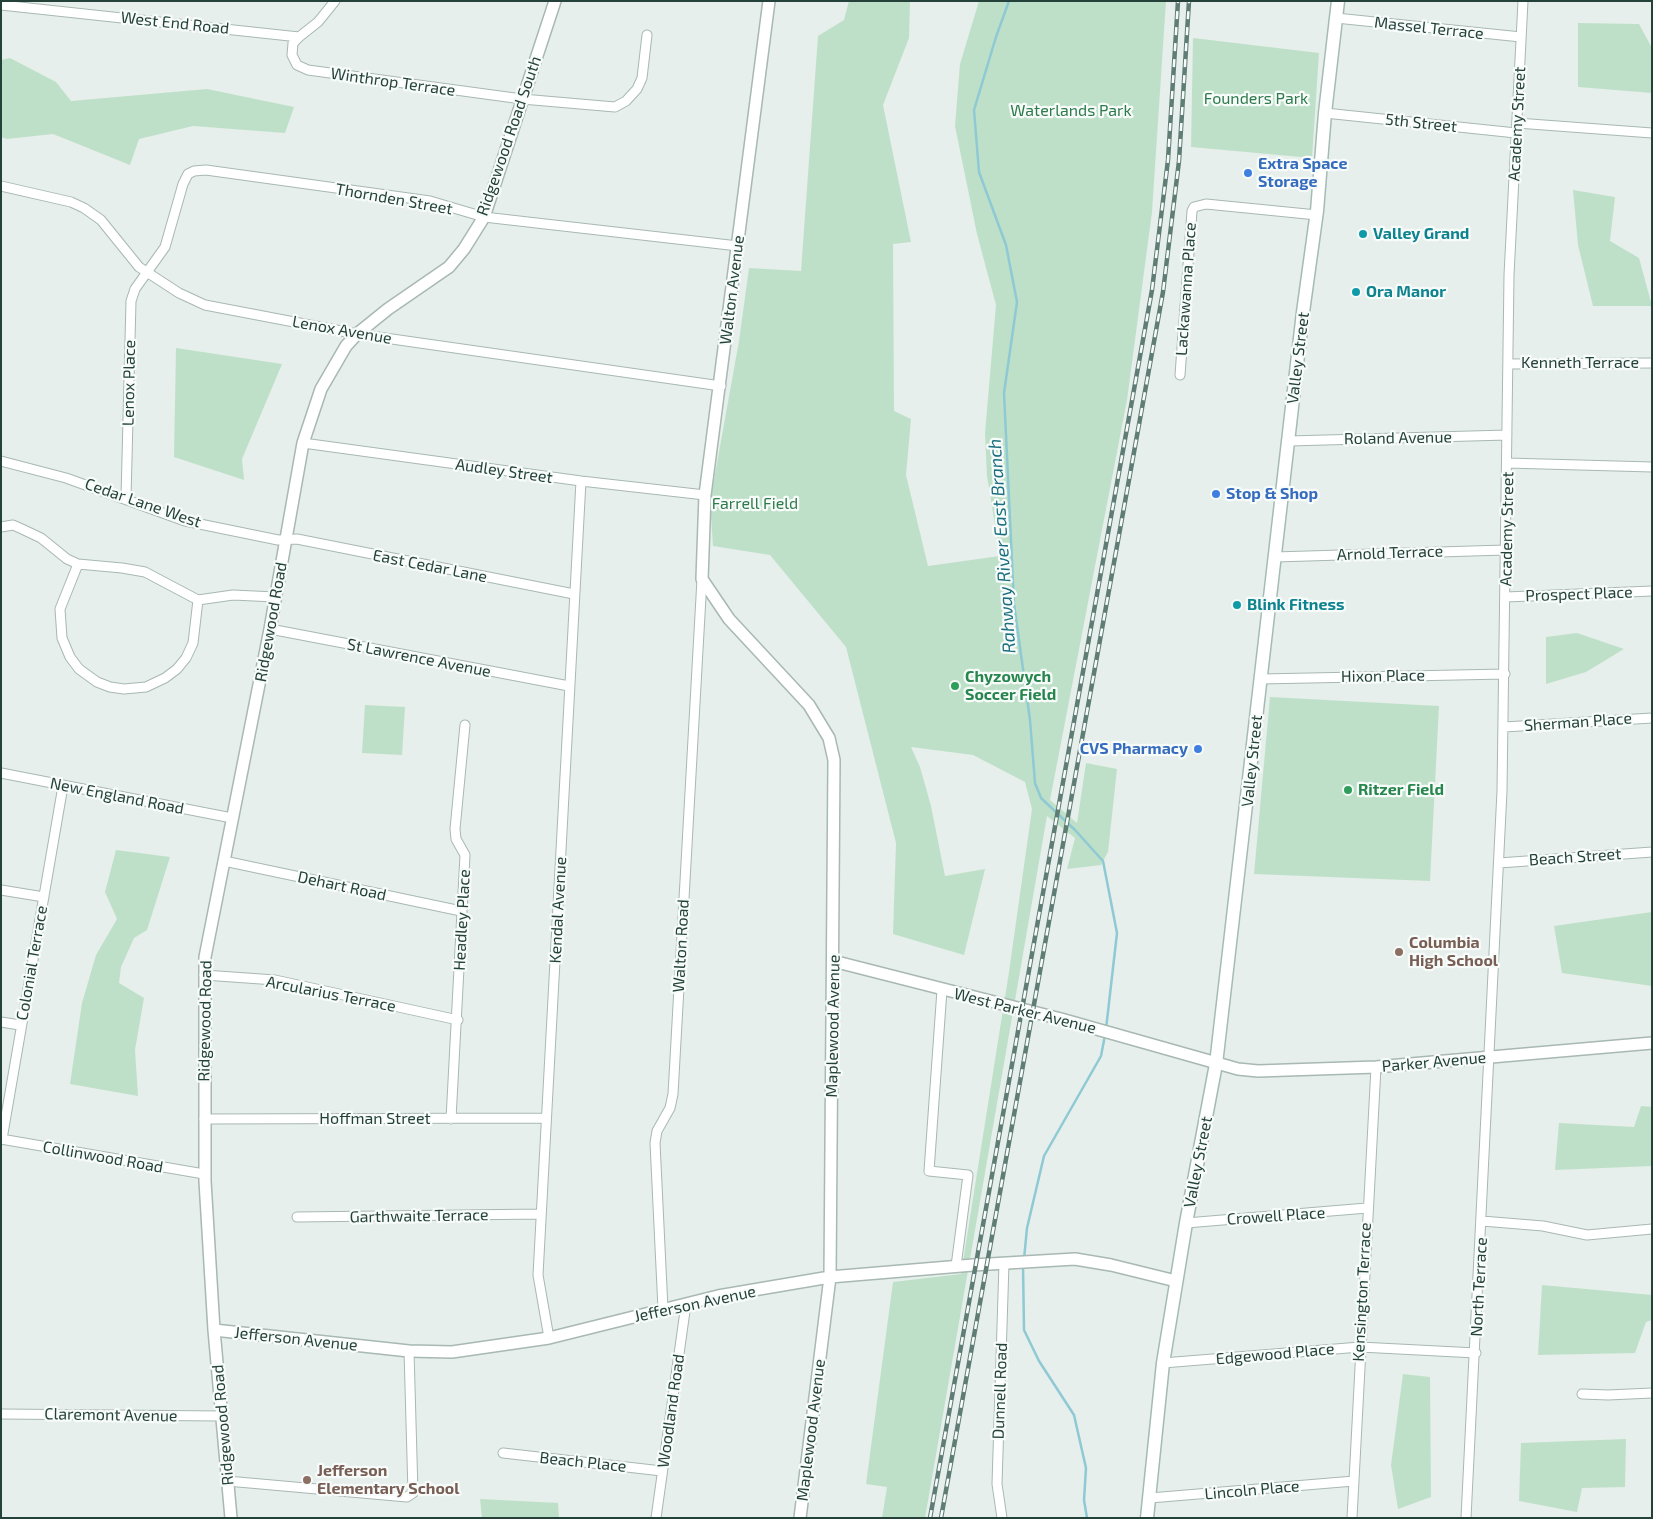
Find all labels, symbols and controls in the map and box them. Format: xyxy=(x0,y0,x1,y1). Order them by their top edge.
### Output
street label: West End Road xyxy=(120,8,230,38)
street label: Massel Terrace xyxy=(1373,13,1485,43)
street label: Ridgewood Road South xyxy=(473,54,545,218)
street label: Winthrop Terrace xyxy=(329,64,457,100)
street label: Academy Street xyxy=(1504,66,1530,182)
park label: Founders Park xyxy=(1204,89,1308,109)
park label: Waterlands Park xyxy=(1010,101,1132,121)
street label: 5th Street xyxy=(1384,110,1458,136)
place label: Extra Space Storage xyxy=(1258,154,1347,192)
marker: Extra Space Storage xyxy=(1242,167,1254,179)
street label: Thornden Street xyxy=(334,179,454,219)
street label: Lackawanna Place xyxy=(1172,222,1200,356)
place label: Valley Grand xyxy=(1373,224,1469,244)
marker: Valley Grand xyxy=(1357,228,1369,240)
street label: Walton Avenue xyxy=(716,234,748,346)
place label: Ora Manor xyxy=(1366,282,1446,302)
marker: Ora Manor xyxy=(1350,286,1362,298)
street label: Valley Street xyxy=(1283,311,1313,405)
street label: Lenox Avenue xyxy=(291,312,393,348)
street label: Lenox Place xyxy=(119,340,139,426)
street label: Kenneth Terrace xyxy=(1521,353,1639,373)
street label: Roland Avenue xyxy=(1344,427,1452,449)
water label: Rahway River East Branch xyxy=(984,438,1020,654)
street label: Audley Street xyxy=(454,455,554,487)
street label: Academy Street xyxy=(1496,471,1518,587)
street label: Cedar Lane West xyxy=(82,474,204,532)
place label: Stop & Shop xyxy=(1226,484,1318,504)
marker: Stop & Shop xyxy=(1210,488,1222,500)
park label: Farrell Field xyxy=(712,494,798,514)
street label: Arnold Terrace xyxy=(1337,542,1443,564)
street label: East Cedar Lane xyxy=(371,546,489,586)
street label: Ridgewood Road xyxy=(251,561,291,683)
street label: Prospect Place xyxy=(1525,583,1633,605)
place label: Blink Fitness xyxy=(1247,595,1344,615)
marker: Blink Fitness xyxy=(1231,599,1243,611)
street label: St Lawrence Avenue xyxy=(345,635,493,681)
street label: Hixon Place xyxy=(1341,666,1425,686)
place label: Chyzowych Soccer Field xyxy=(965,667,1056,705)
marker: Chyzowych Soccer Field xyxy=(949,680,961,692)
street label: Sherman Place xyxy=(1523,709,1633,735)
street label: Valley Street xyxy=(1238,714,1266,808)
place label: CVS Pharmacy xyxy=(1080,739,1188,759)
marker: CVS Pharmacy xyxy=(1192,743,1204,755)
street label: New England Road xyxy=(48,774,186,818)
place label: Ritzer Field xyxy=(1358,780,1444,800)
marker: Ritzer Field xyxy=(1342,784,1354,796)
street label: Beach Street xyxy=(1528,844,1622,870)
street label: Kendal Avenue xyxy=(546,856,570,964)
street label: Dehart Road xyxy=(296,867,388,905)
street label: Headley Place xyxy=(450,869,474,971)
street label: Walton Road xyxy=(669,899,693,993)
street label: Colonial Terrace xyxy=(12,904,52,1022)
place label: Columbia High School xyxy=(1409,933,1498,971)
marker: Columbia High School xyxy=(1393,946,1405,958)
street label: Maplewood Avenue xyxy=(822,954,844,1098)
street label: Ridgewood Road xyxy=(194,960,216,1082)
street label: Arcularius Terrace xyxy=(264,972,398,1016)
street label: West Parker Avenue xyxy=(952,984,1098,1038)
street label: Parker Avenue xyxy=(1381,1048,1487,1076)
street label: Hoffman Street xyxy=(319,1109,431,1129)
street label: Valley Street xyxy=(1180,1115,1216,1209)
street label: Collinwood Road xyxy=(41,1137,165,1177)
street label: Crowell Place xyxy=(1226,1203,1326,1229)
street label: Garthwaite Terrace xyxy=(349,1205,489,1227)
street label: Kensington Terrace xyxy=(1349,1222,1375,1362)
street label: North Terrace xyxy=(1467,1237,1491,1337)
street label: Jefferson Avenue xyxy=(632,1282,758,1326)
street label: Jefferson Avenue xyxy=(233,1323,359,1355)
street label: Edgewood Place xyxy=(1215,1339,1335,1369)
street label: Dunnell Road xyxy=(989,1342,1011,1440)
street label: Woodland Road xyxy=(654,1353,688,1469)
street label: Maplewood Avenue xyxy=(793,1358,829,1502)
street label: Ridgewood Road xyxy=(208,1364,238,1486)
street label: Claremont Avenue xyxy=(44,1404,178,1426)
street label: Beach Place xyxy=(539,1448,627,1476)
place label: Jefferson Elementary School xyxy=(317,1461,460,1499)
marker: Jefferson Elementary School xyxy=(301,1474,313,1486)
street label: Lincoln Place xyxy=(1204,1476,1300,1504)

